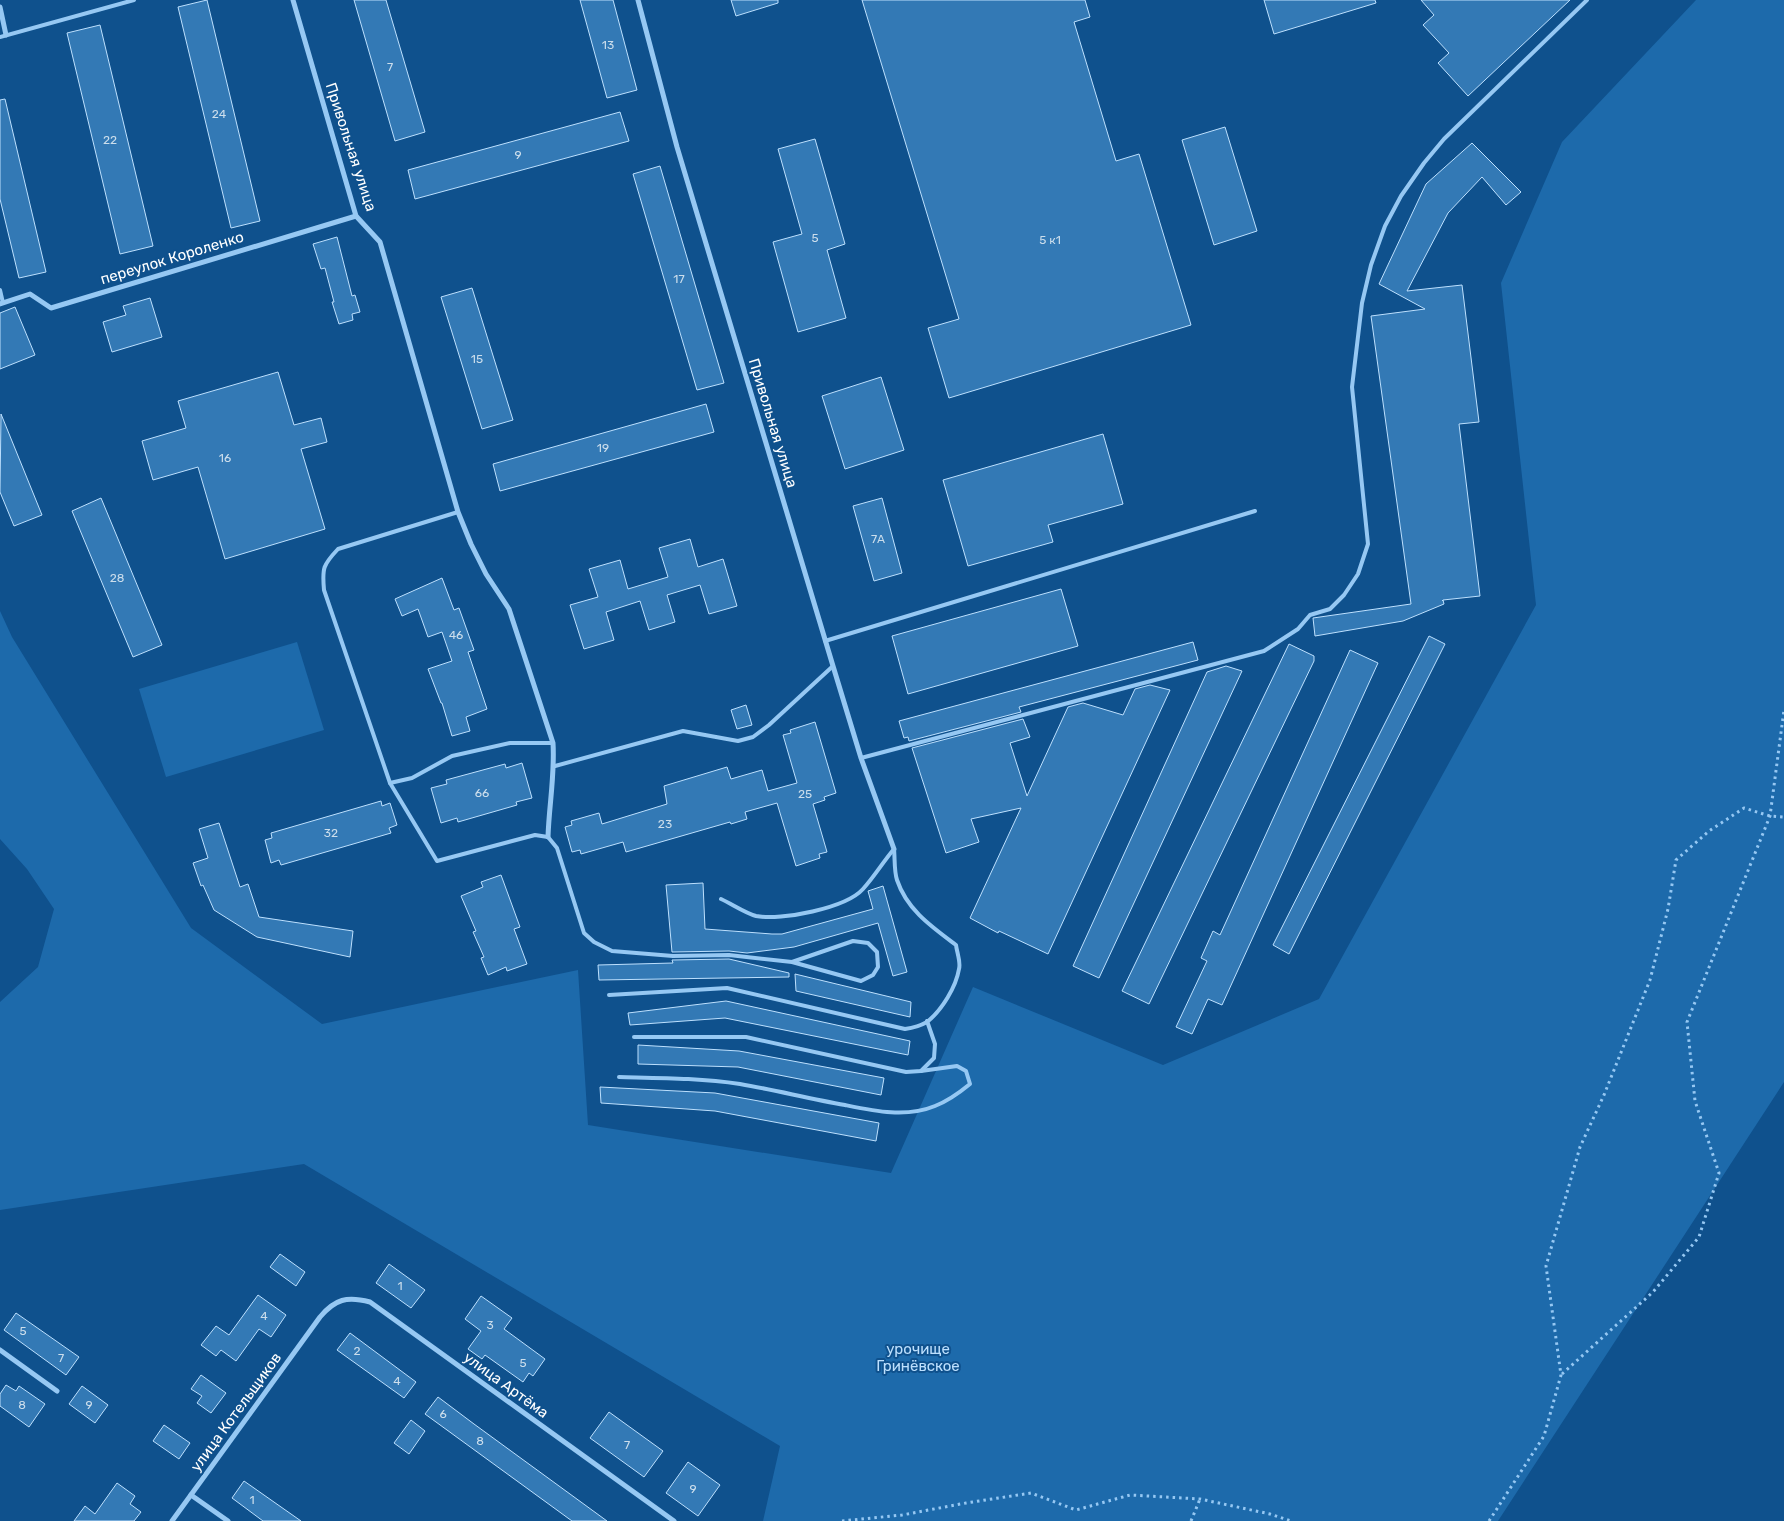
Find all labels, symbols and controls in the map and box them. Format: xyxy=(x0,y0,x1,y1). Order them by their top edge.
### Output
house number: 13 xyxy=(602,38,614,52)
house number: 7 xyxy=(387,60,393,74)
street label: Привольная улица xyxy=(322,80,380,214)
house number: 24 xyxy=(212,107,227,121)
house number: 22 xyxy=(103,133,117,147)
house number: 9 xyxy=(514,148,522,162)
street label: переулок Короленко xyxy=(98,228,246,288)
house number: 5 xyxy=(811,231,819,245)
house number: 5 к1 xyxy=(1039,233,1061,247)
house number: 17 xyxy=(673,272,685,286)
house number: 15 xyxy=(471,352,483,366)
street label: Привольная улица xyxy=(745,356,801,490)
house number: 19 xyxy=(597,441,609,455)
house number: 16 xyxy=(219,451,231,465)
house number: 7А xyxy=(871,532,885,546)
house number: 28 xyxy=(110,571,124,585)
house number: 46 xyxy=(449,628,463,642)
house number: 66 xyxy=(475,786,489,800)
house number: 25 xyxy=(798,787,812,801)
house number: 23 xyxy=(658,817,672,831)
house number: 32 xyxy=(324,826,338,840)
house number: 1 xyxy=(397,1279,403,1293)
house number: 4 xyxy=(260,1309,268,1323)
house number: 3 xyxy=(486,1318,494,1332)
house number: 5 xyxy=(19,1324,27,1338)
park label: урочище Гринёвское xyxy=(876,1340,960,1375)
house number: 2 xyxy=(353,1344,361,1358)
street label: улица Артёма xyxy=(460,1348,552,1422)
street label: улица Котельщиков xyxy=(187,1349,285,1475)
house number: 7 xyxy=(58,1351,64,1365)
house number: 5 xyxy=(519,1356,527,1370)
house number: 4 xyxy=(393,1374,401,1388)
house number: 8 xyxy=(18,1398,26,1412)
house number: 9 xyxy=(85,1398,93,1412)
house number: 6 xyxy=(439,1407,447,1421)
house number: 8 xyxy=(476,1434,484,1448)
house number: 7 xyxy=(624,1438,630,1452)
house number: 9 xyxy=(689,1482,697,1496)
house number: 1 xyxy=(249,1493,255,1507)

